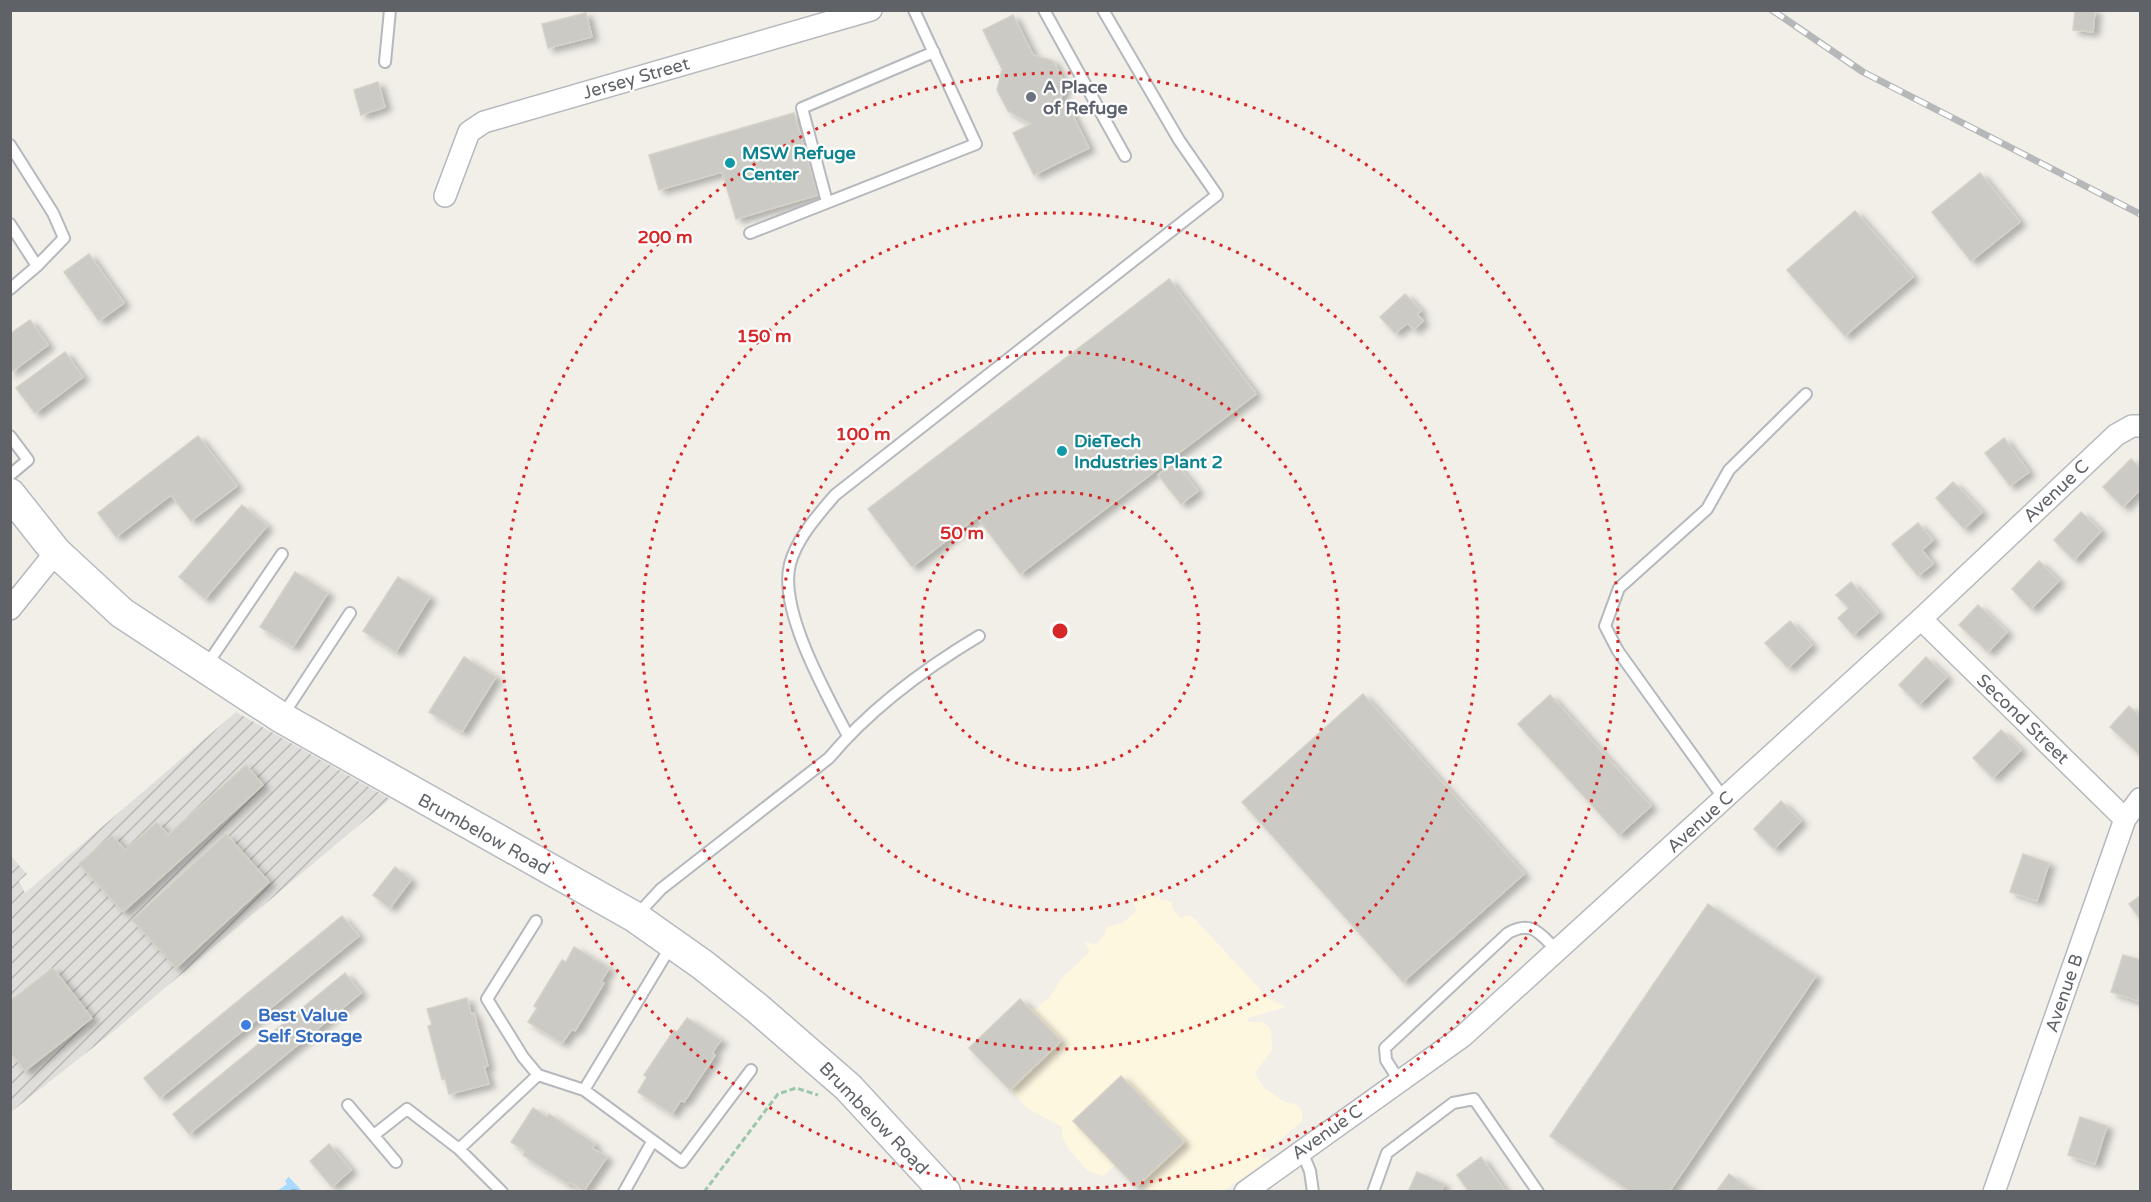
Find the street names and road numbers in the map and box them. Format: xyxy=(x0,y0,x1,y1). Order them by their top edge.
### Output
street label: Jersey Street xyxy=(580,52,692,104)
street label: Avenue C xyxy=(2019,455,2093,527)
street label: Second Street xyxy=(1972,669,2074,769)
street label: Avenue C xyxy=(1662,787,1738,857)
street label: Brumbelow Road xyxy=(414,789,554,879)
street label: Avenue B xyxy=(2040,951,2088,1035)
street label: Brumbelow Road xyxy=(815,1057,933,1179)
street label: Avenue C xyxy=(1287,1100,1367,1164)

